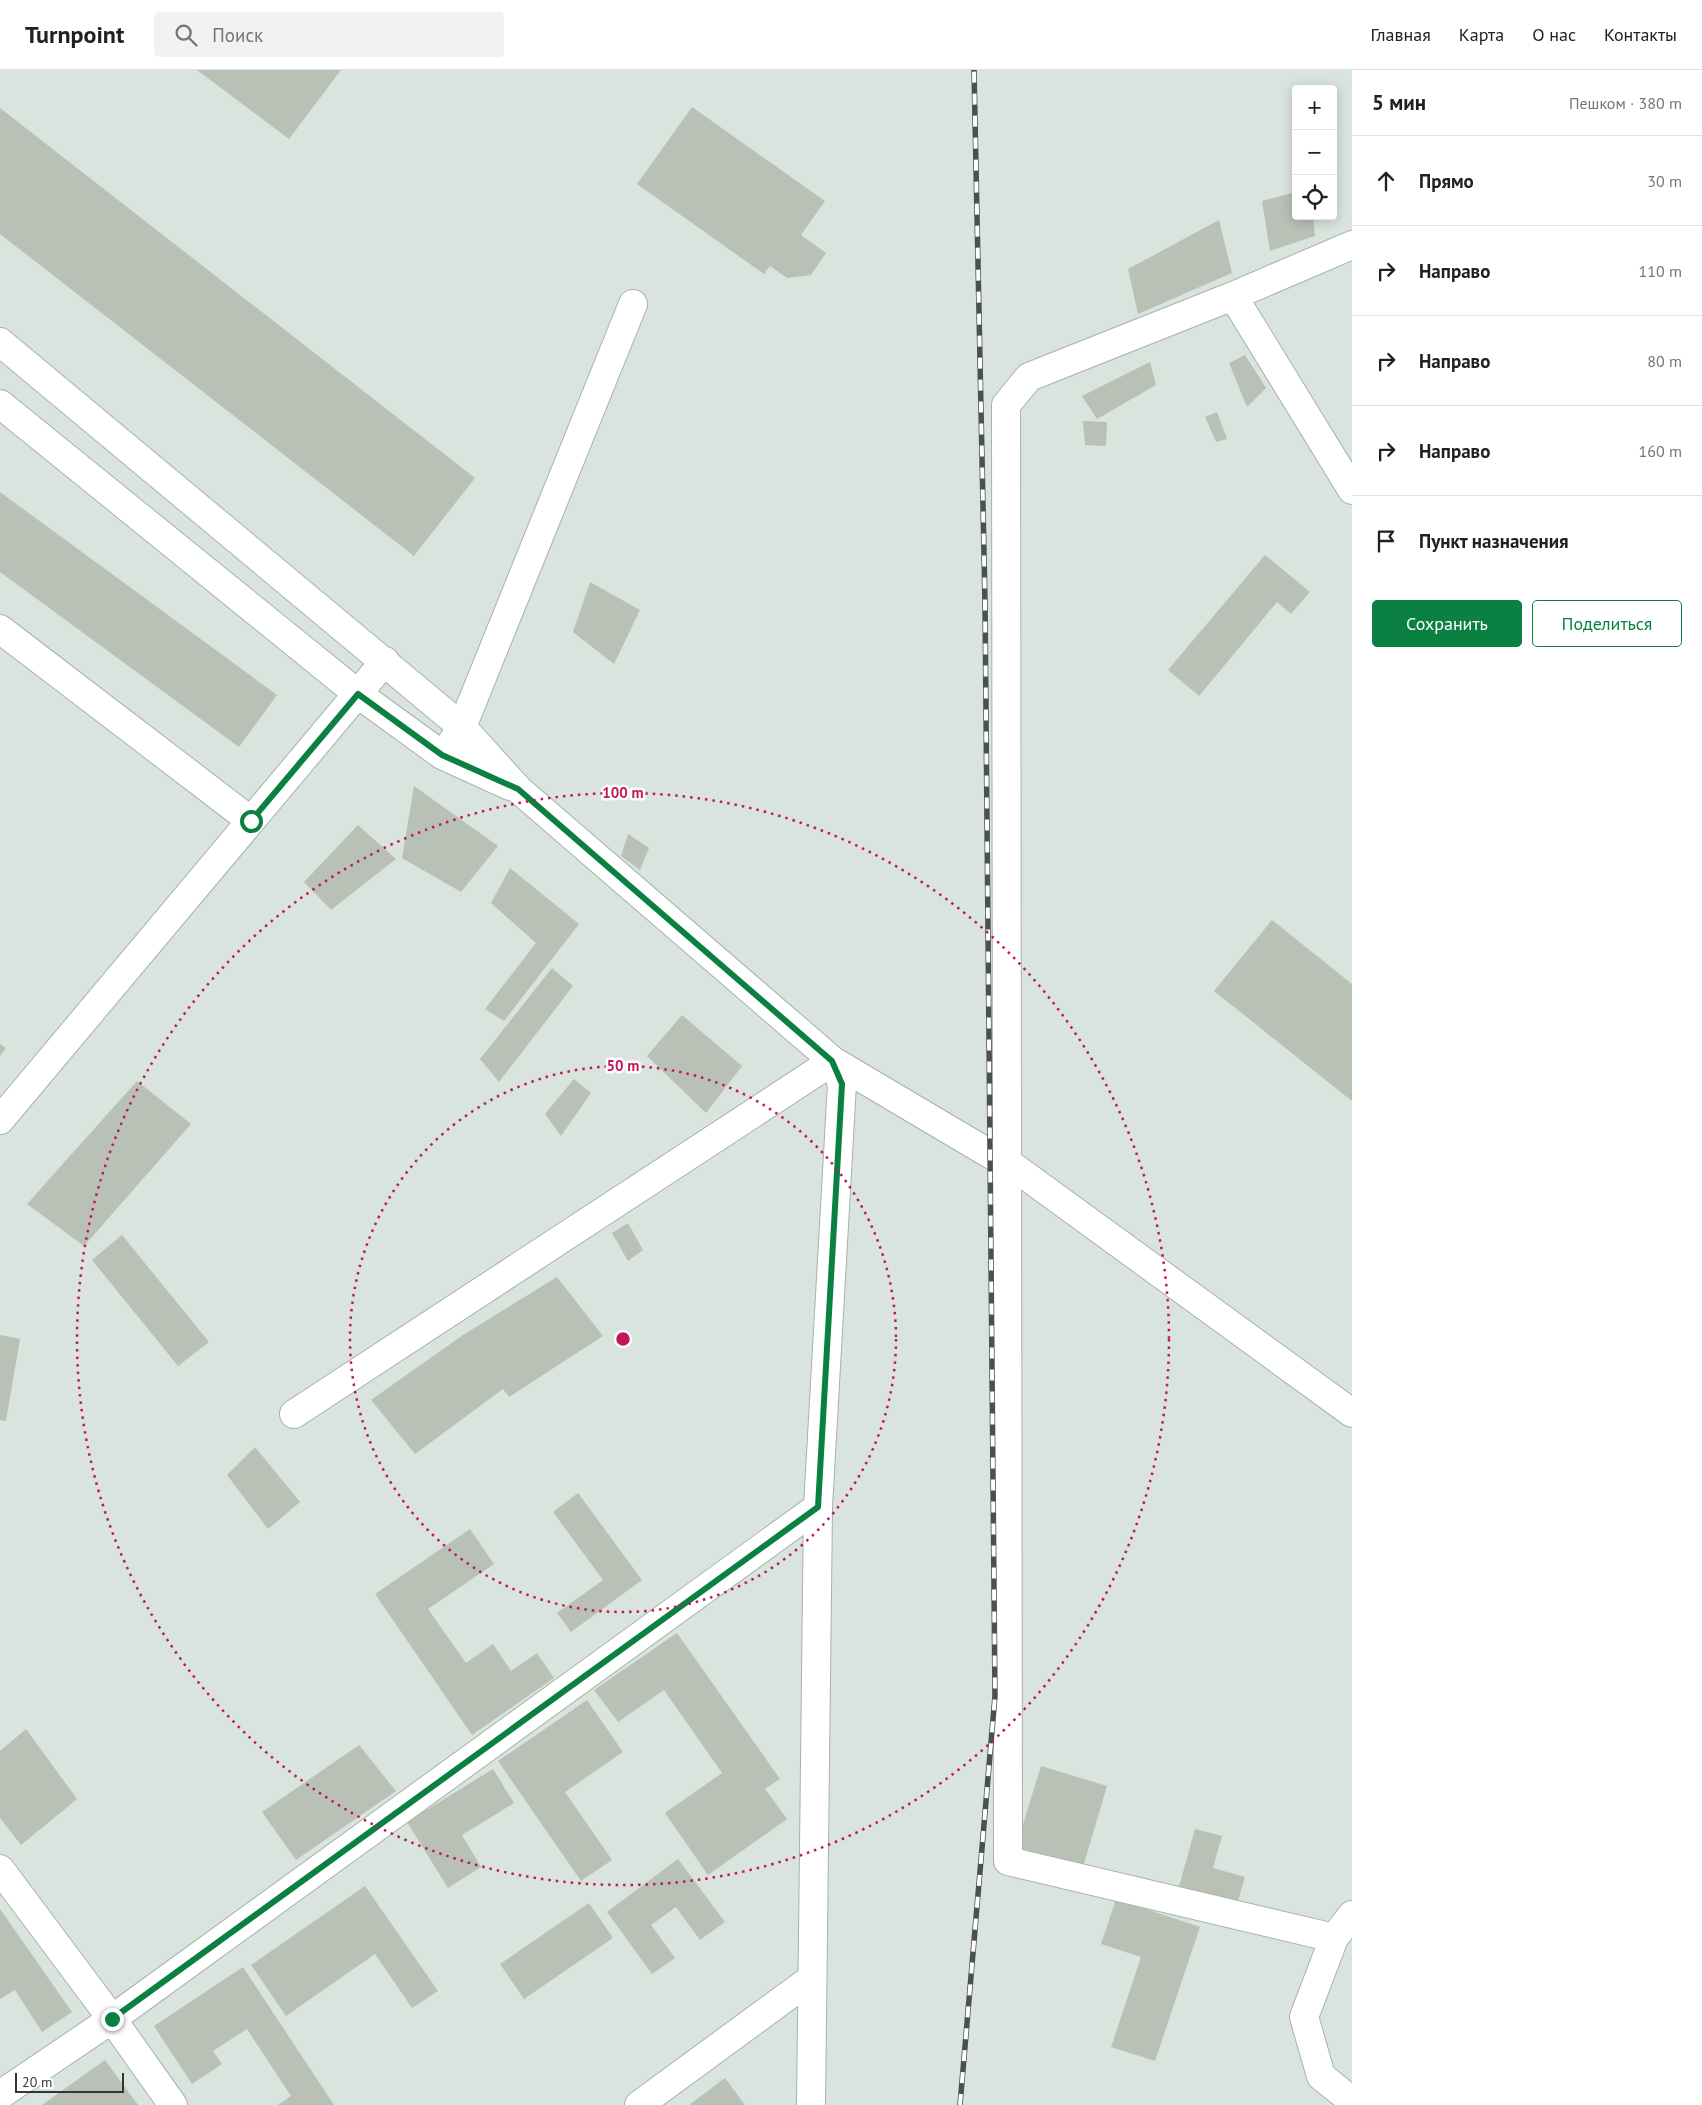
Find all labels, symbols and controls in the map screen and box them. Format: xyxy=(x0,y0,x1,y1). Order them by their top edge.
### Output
search box xyxy=(154,12,504,57)
text: Turnpoint xyxy=(25,19,124,50)
icon: search xyxy=(172,21,200,49)
text: Поиск xyxy=(212,23,263,47)
text: Главная xyxy=(1370,23,1431,46)
text: Карта xyxy=(1459,23,1504,46)
text: О нас xyxy=(1532,23,1576,46)
text: Контакты xyxy=(1604,23,1677,46)
map controls xyxy=(1292,85,1337,220)
button: + xyxy=(1292,85,1337,130)
text: 5 мин xyxy=(1372,89,1426,116)
text: Пешком · 380 m xyxy=(1569,93,1682,113)
button: − xyxy=(1292,130,1337,175)
icon: ahead xyxy=(1372,167,1400,195)
text: Прямо xyxy=(1419,169,1474,193)
text: 30 m xyxy=(1647,171,1682,191)
button: locate xyxy=(1292,175,1337,220)
icon: right xyxy=(1372,257,1400,285)
text: Направо xyxy=(1419,259,1490,283)
text: 110 m xyxy=(1639,261,1682,281)
icon: right xyxy=(1372,347,1400,375)
text: Направо xyxy=(1419,349,1490,373)
text: 80 m xyxy=(1647,351,1682,371)
icon: right xyxy=(1372,437,1400,465)
text: Направо xyxy=(1419,439,1490,463)
text: 160 m xyxy=(1639,441,1682,461)
icon: arrive xyxy=(1372,527,1400,555)
text: Пункт назначения xyxy=(1419,529,1569,553)
button: Сохранить xyxy=(1372,600,1522,647)
button: Поделиться xyxy=(1532,600,1682,647)
text: 100 m xyxy=(602,783,644,802)
route start xyxy=(240,810,263,833)
text: 50 m xyxy=(607,1056,639,1075)
centre of rings xyxy=(614,1330,632,1348)
route end xyxy=(101,2008,124,2031)
scale bar xyxy=(15,2070,124,2093)
text: 20 m xyxy=(22,2073,52,2091)

